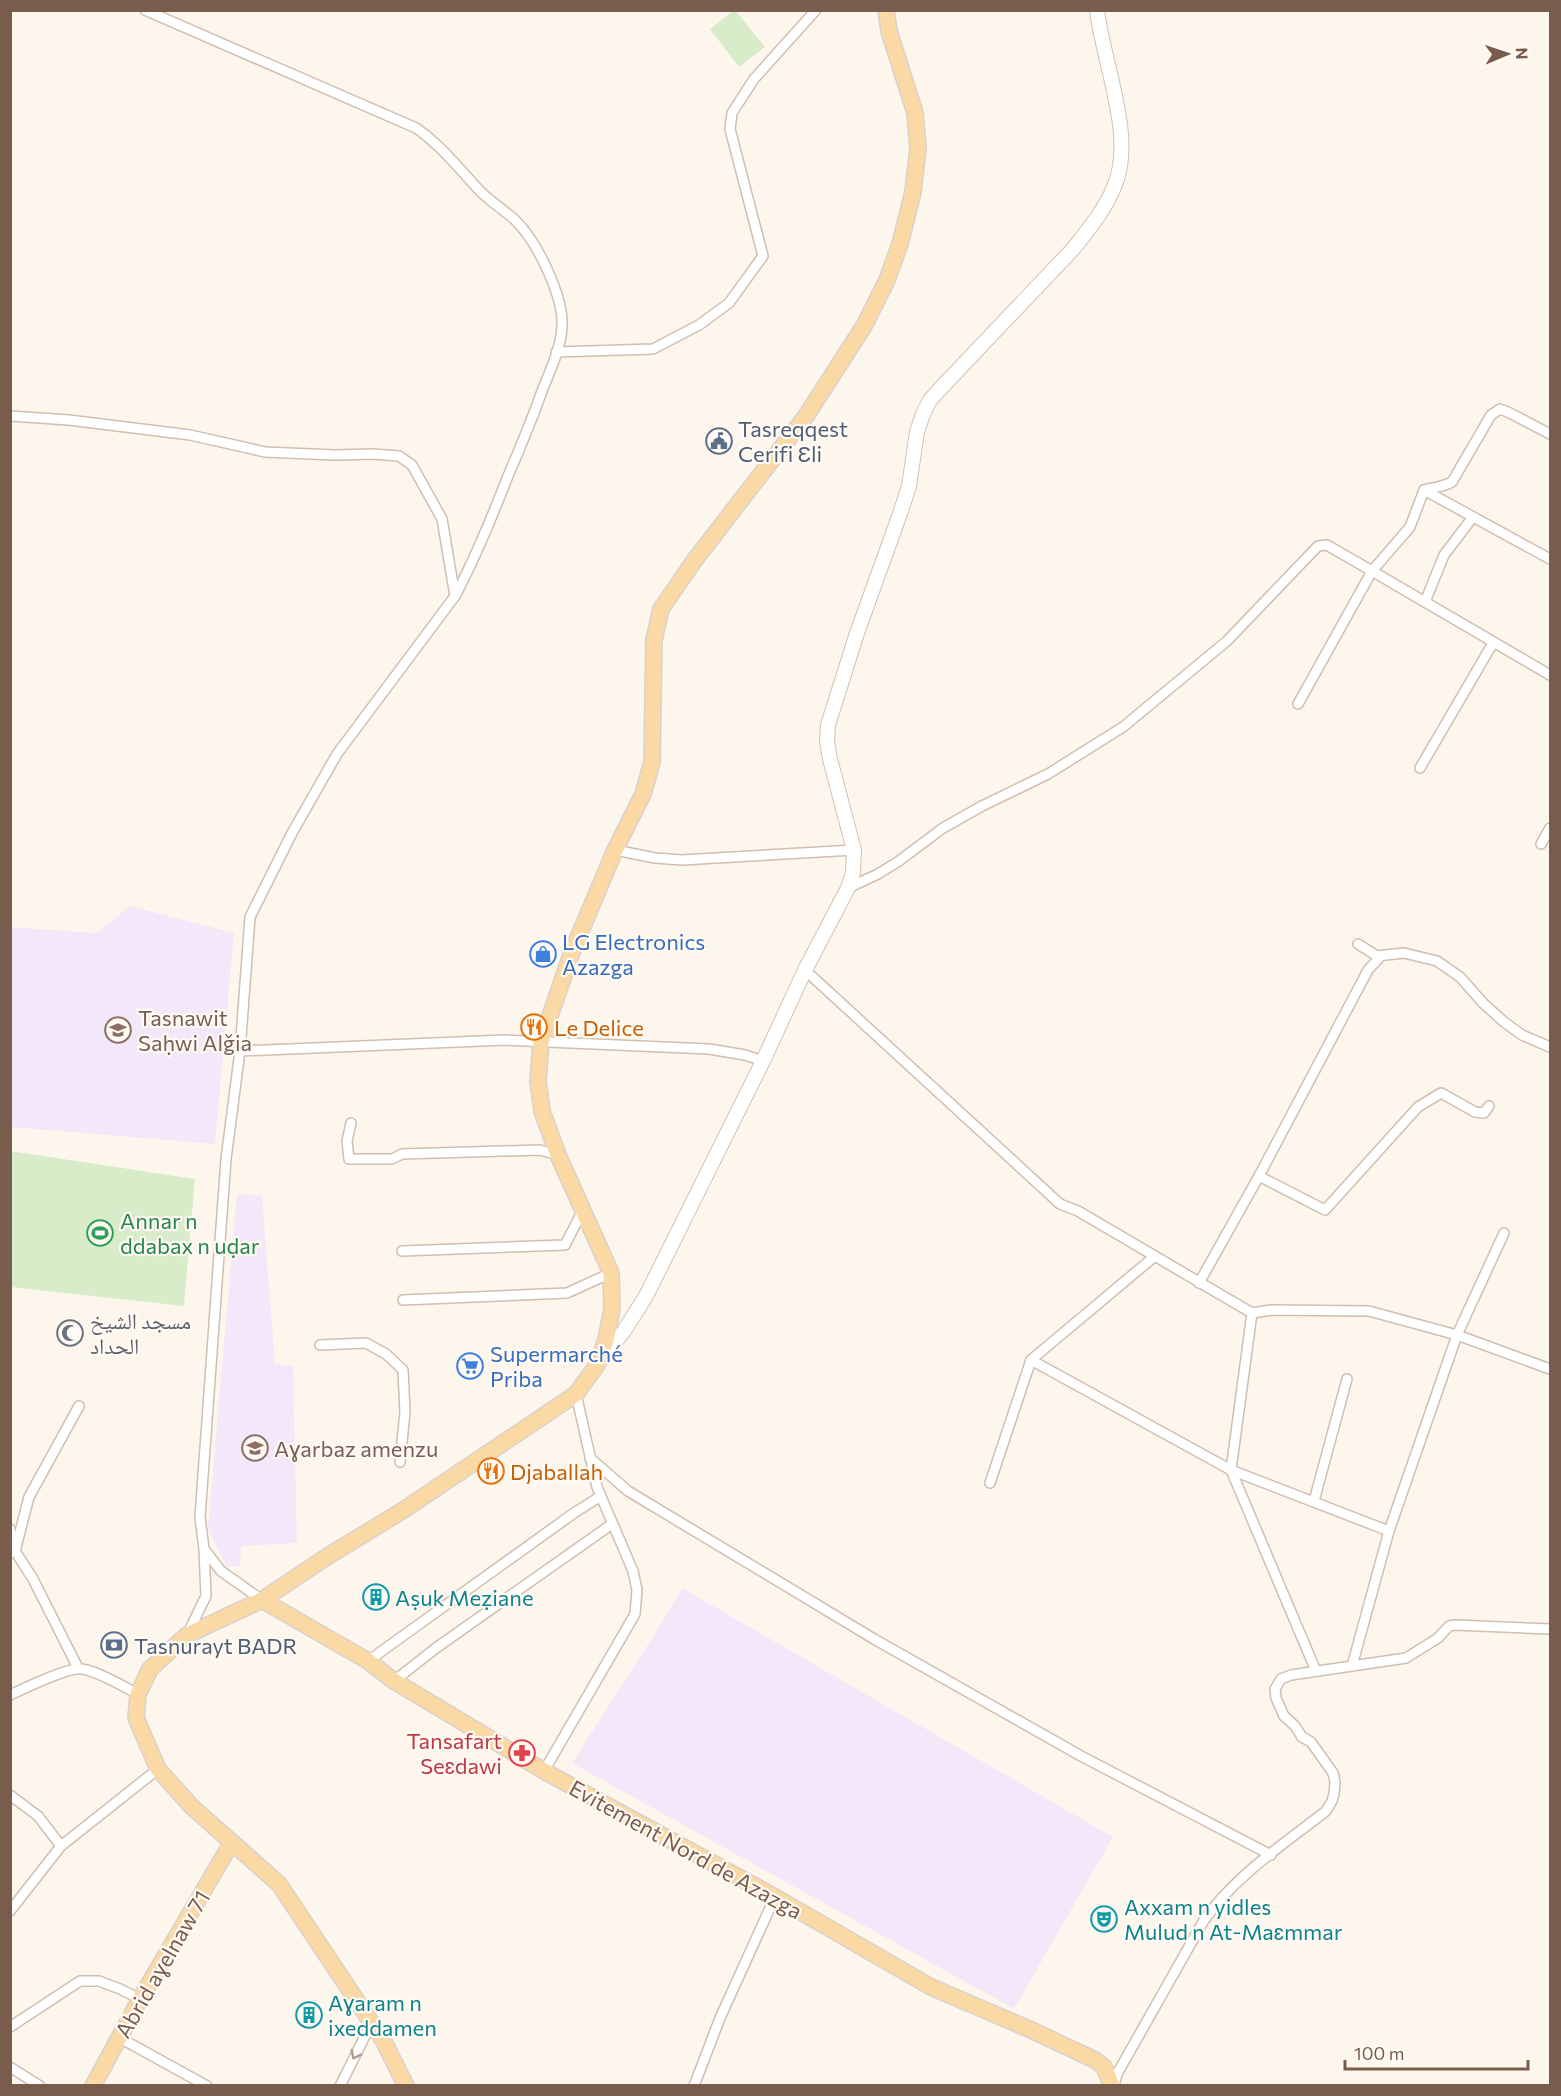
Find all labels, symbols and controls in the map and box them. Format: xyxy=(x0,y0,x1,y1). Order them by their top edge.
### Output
north arrow xyxy=(1477,24,1537,84)
text: N xyxy=(1513,47,1532,60)
place label: Tasreqqest Cerifi Ɛli xyxy=(738,415,848,467)
public building icon: Tasreqqest Cerifi Ɛli xyxy=(704,426,734,456)
place label: LG Electronics Azazga xyxy=(562,928,705,980)
shop icon: LG Electronics Azazga xyxy=(528,939,558,969)
place label: Tasnawit Saḥwi Alǧia xyxy=(138,1004,252,1056)
restaurant icon: Le Delice xyxy=(519,1012,549,1042)
place label: Le Delice xyxy=(554,1014,644,1041)
school or university icon: Tasnawit Saḥwi Alǧia xyxy=(103,1015,133,1045)
place label: Annar n ddabax n uḍar xyxy=(120,1207,260,1259)
sports icon: Annar n ddabax n uḍar xyxy=(85,1218,115,1248)
place label: مسجد الشيخ الحداد xyxy=(90,1307,191,1359)
mosque icon: مسجد الشيخ الحداد xyxy=(55,1318,85,1348)
place label: Supermarché Priba xyxy=(490,1340,623,1392)
supermarket icon: Supermarché Priba xyxy=(455,1351,485,1381)
school or university icon: Aɣarbaz amenzu xyxy=(240,1433,270,1463)
place label: Aɣarbaz amenzu xyxy=(274,1435,438,1462)
restaurant icon: Djaballah xyxy=(476,1456,506,1486)
place label: Djaballah xyxy=(510,1458,603,1485)
building icon: Aṣuk Meẓiane xyxy=(361,1582,391,1612)
place label: Aṣuk Meẓiane xyxy=(395,1584,534,1611)
bank icon: Tasnurayt BADR xyxy=(99,1630,129,1660)
place label: Tasnurayt BADR xyxy=(134,1632,298,1659)
place label: Tansafart Seɛdawi xyxy=(406,1727,502,1779)
pharmacy icon: Tansafart Seɛdawi xyxy=(507,1738,537,1768)
street label: Evitement Nord de Azazga xyxy=(565,1774,807,1924)
street label: Abrid aɣelnaw 71 xyxy=(109,1885,215,2043)
place label: Axxam n yidles Mulud n At-Maɛmmar xyxy=(1124,1893,1343,1945)
theatre icon: Axxam n yidles Mulud n At-Maɛmmar xyxy=(1089,1904,1119,1934)
place label: Aɣaram n ixeddamen xyxy=(328,1989,437,2041)
building icon: Aɣaram n ixeddamen xyxy=(294,2000,324,2030)
scale bar xyxy=(1345,2033,1528,2071)
text: 100 m xyxy=(1354,2042,1404,2064)
one-way arrow xyxy=(351,2048,363,2059)

